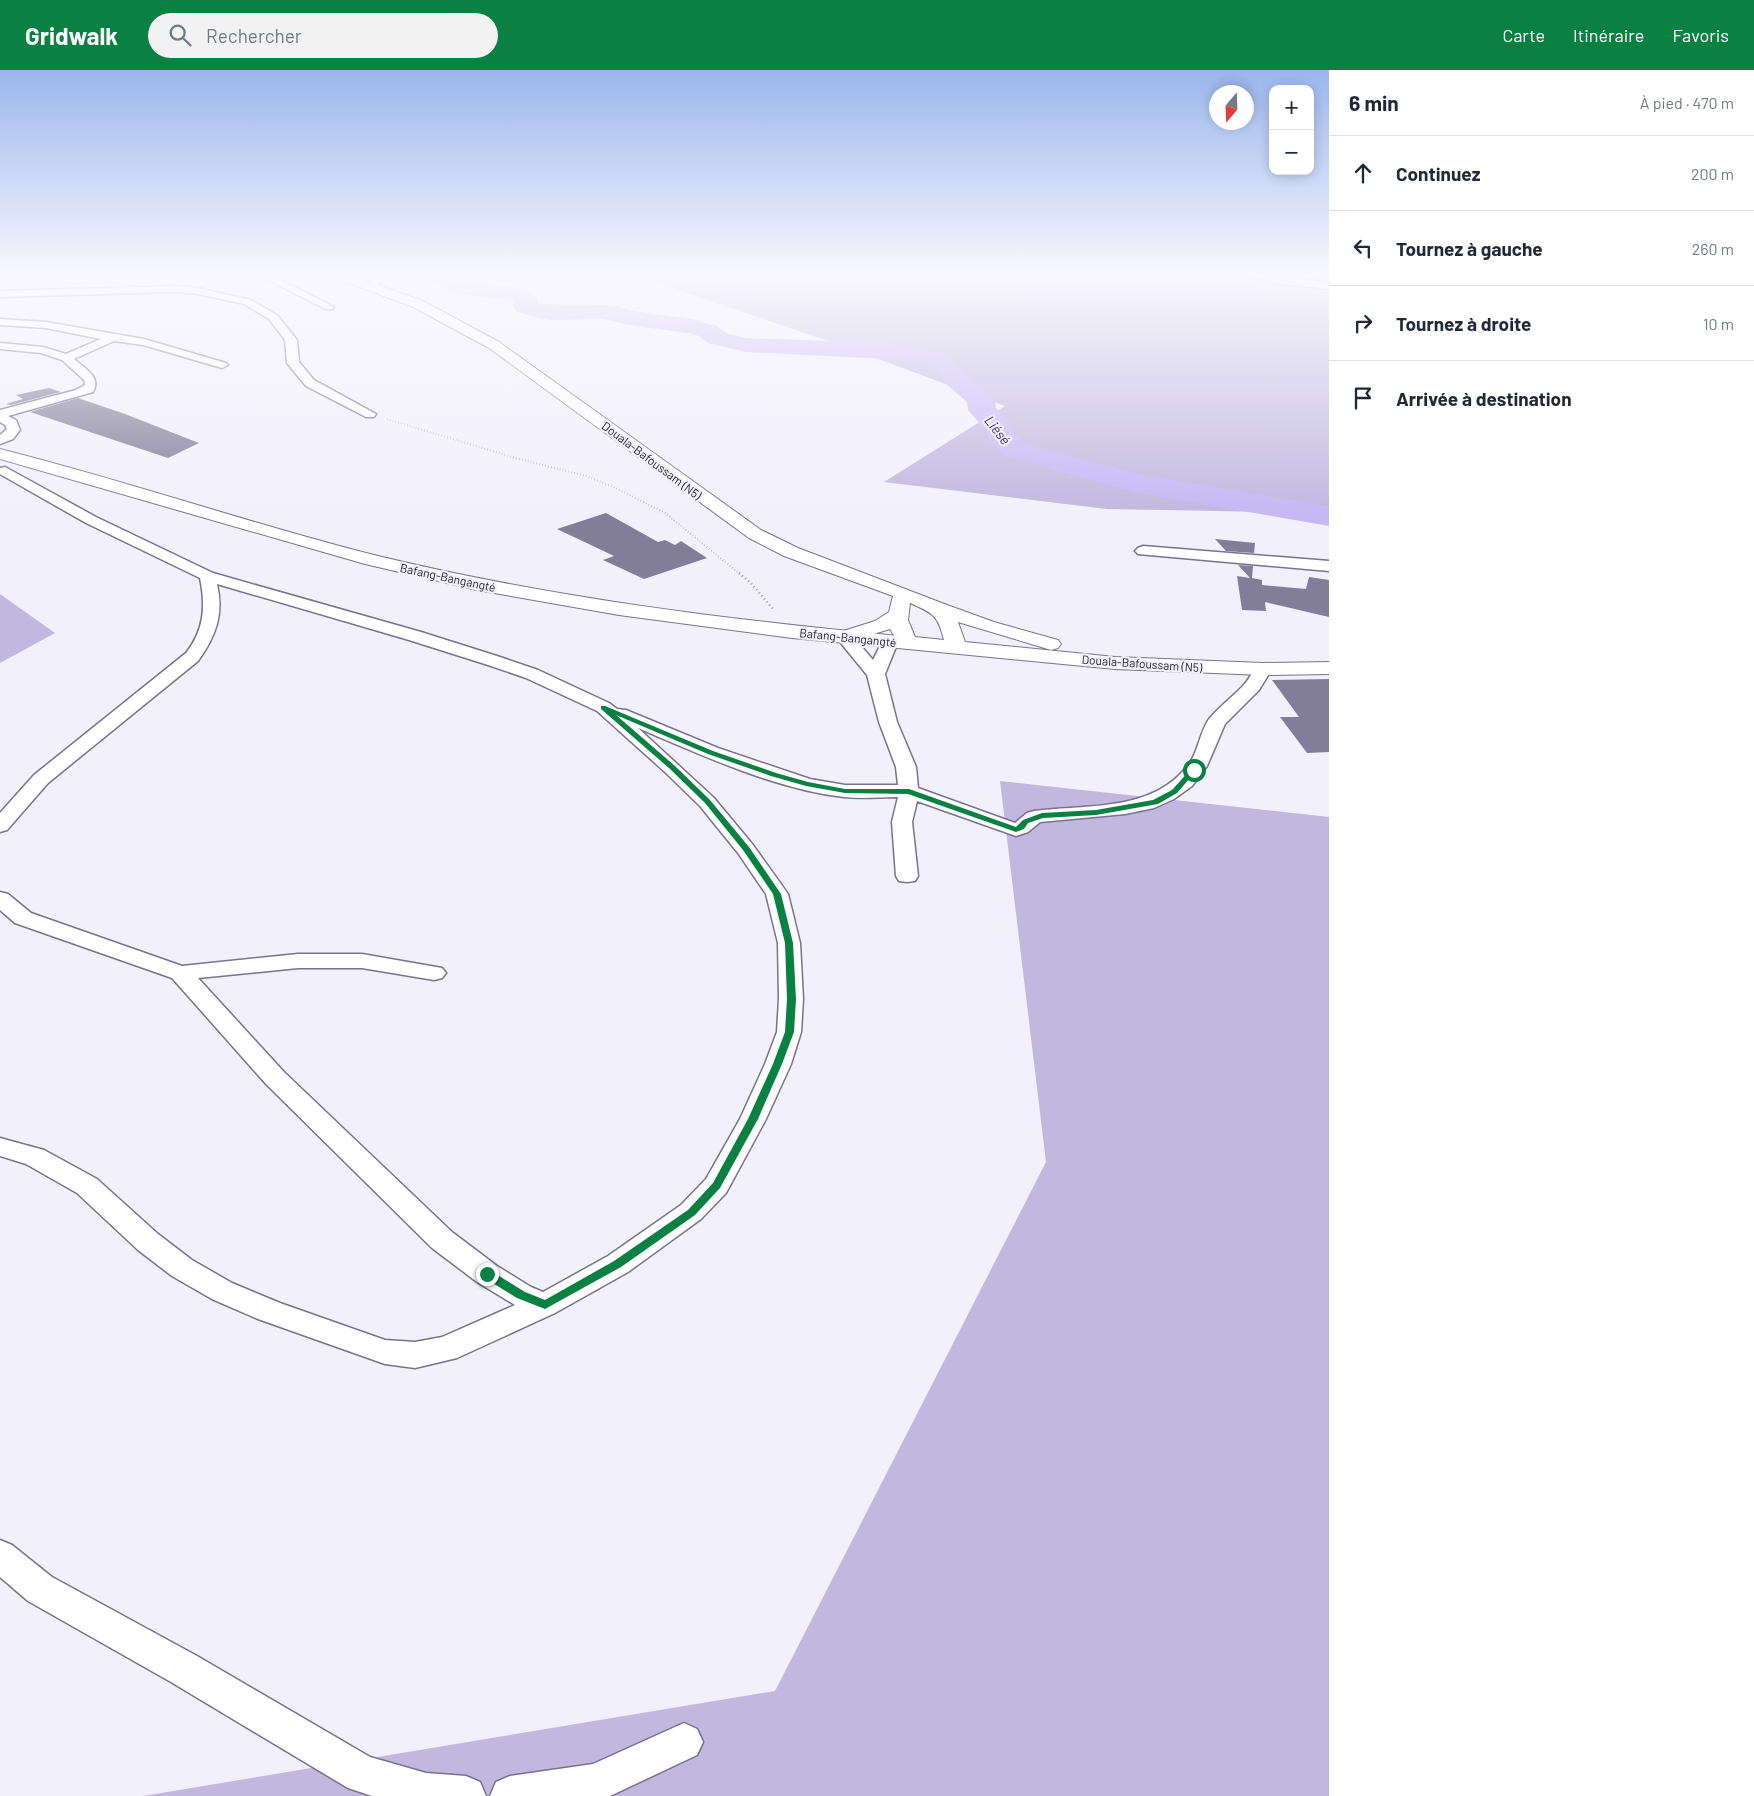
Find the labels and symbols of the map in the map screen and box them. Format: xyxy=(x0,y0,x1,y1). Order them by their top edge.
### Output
north arrow xyxy=(1209,85,1254,130)
water label: Liésé xyxy=(981,412,1015,448)
street label: Douala-Bafoussam (N5) xyxy=(600,418,705,502)
street label: Bafang-Bangangté xyxy=(399,560,497,594)
street label: Bafang-Bangangté xyxy=(799,625,897,649)
street label: Douala-Bafoussam (N5) xyxy=(1081,652,1204,674)
route start xyxy=(1183,759,1206,782)
route end xyxy=(476,1263,499,1286)

